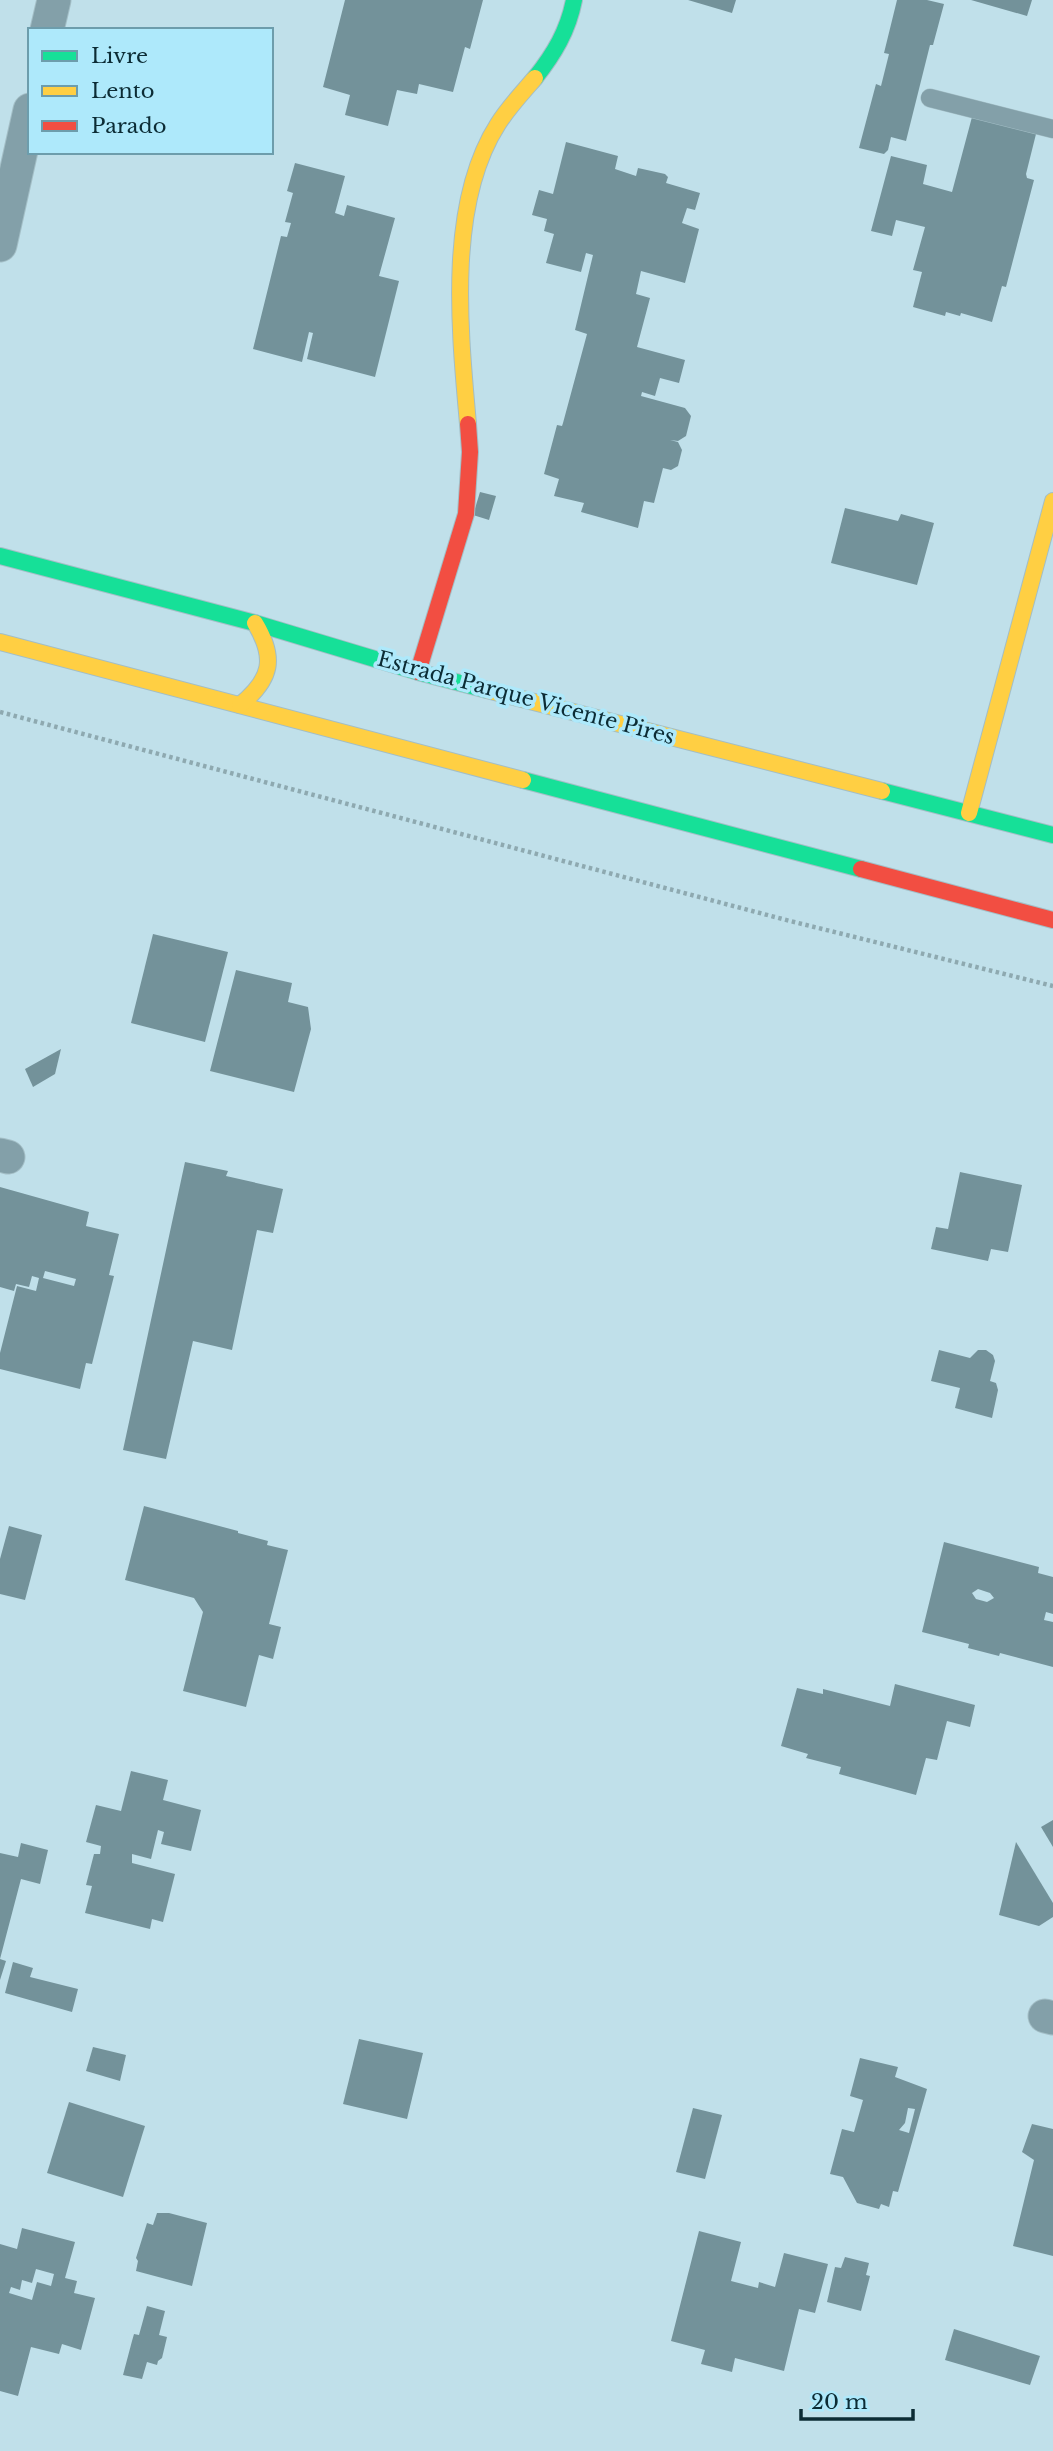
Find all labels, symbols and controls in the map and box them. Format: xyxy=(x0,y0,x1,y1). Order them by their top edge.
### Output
legend xyxy=(28,28,273,154)
text: Livre xyxy=(91,43,148,69)
text: Lento xyxy=(91,78,154,104)
text: Parado xyxy=(91,113,166,139)
street label: Estrada Parque Vicente Pires xyxy=(375,646,677,750)
scale bar xyxy=(801,2378,913,2422)
text: 20 m xyxy=(811,2389,868,2415)

